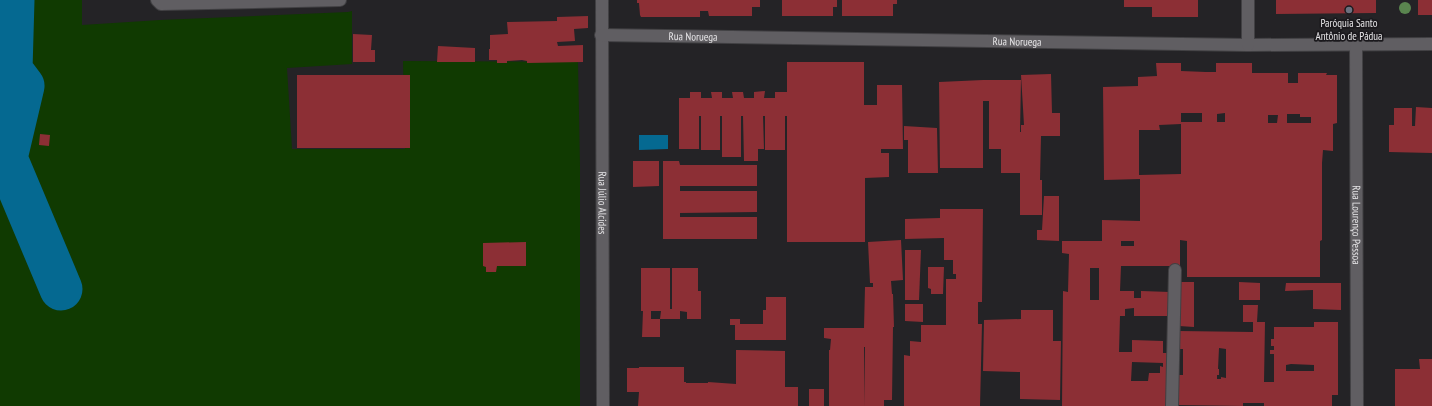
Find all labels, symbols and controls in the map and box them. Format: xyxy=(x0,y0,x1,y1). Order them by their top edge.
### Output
marker: Paróquia Santo Antônio de Pádua xyxy=(1344,5,1354,15)
place label: Paróquia Santo Antônio de Pádua xyxy=(1316,16,1382,43)
street label: Rua Noruega xyxy=(668,29,718,44)
street label: Rua Noruega xyxy=(992,34,1042,49)
street label: Rua Júlio Alcides xyxy=(595,171,610,235)
street label: Rua Lourenço Pessoa xyxy=(1349,185,1364,265)

